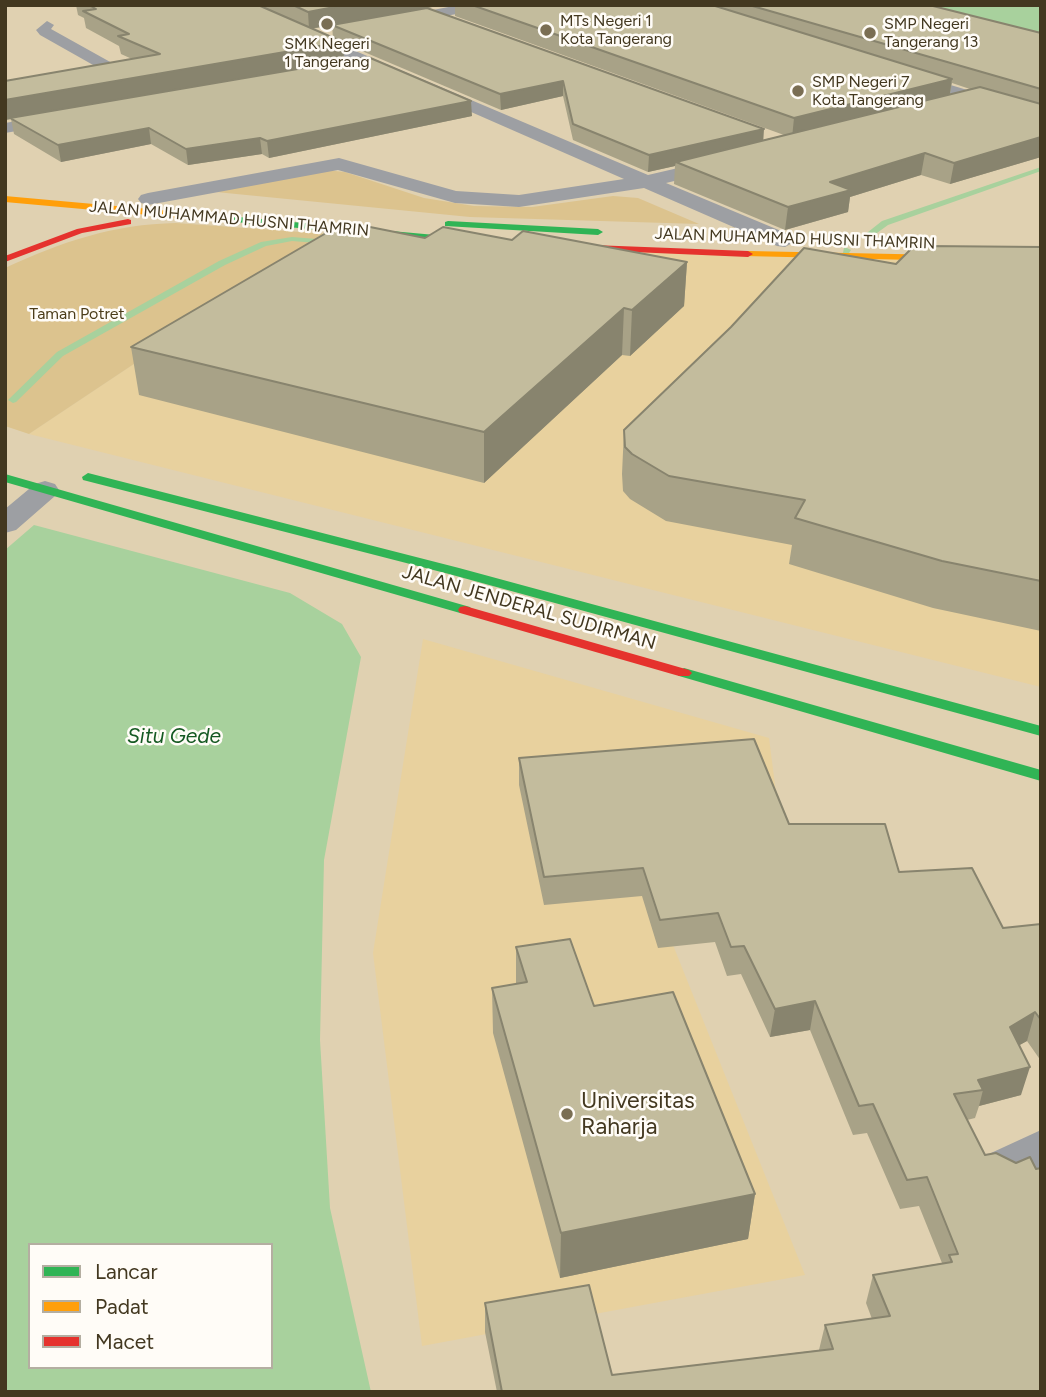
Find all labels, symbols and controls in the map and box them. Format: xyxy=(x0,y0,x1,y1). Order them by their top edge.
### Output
place label: MTs Negeri 1 Kota Tangerang xyxy=(560,11,672,49)
place label: SMP Negeri Tangerang 13 xyxy=(884,14,978,52)
marker: SMK Negeri 1 Tangerang xyxy=(319,16,335,32)
marker: MTs Negeri 1 Kota Tangerang xyxy=(538,22,554,38)
marker: SMP Negeri Tangerang 13 xyxy=(862,25,878,41)
place label: SMK Negeri 1 Tangerang xyxy=(284,34,370,72)
place label: SMP Negeri 7 Kota Tangerang xyxy=(812,72,924,110)
marker: SMP Negeri 7 Kota Tangerang xyxy=(790,83,806,99)
street label: JALAN MUHAMMAD HUSNI THAMRIN xyxy=(88,197,370,241)
street label: JALAN MUHAMMAD HUSNI THAMRIN xyxy=(654,225,936,253)
park label: Taman Potret xyxy=(29,304,125,324)
street label: JALAN JENDERAL SUDIRMAN xyxy=(399,561,659,655)
water label: Situ Gede xyxy=(127,724,221,750)
place label: Universitas Raharja xyxy=(581,1087,695,1141)
marker: Universitas Raharja xyxy=(559,1106,575,1122)
legend xyxy=(28,1243,273,1369)
text: Lancar xyxy=(95,1259,158,1284)
text: Padat xyxy=(95,1294,149,1319)
text: Macet xyxy=(95,1329,154,1354)

